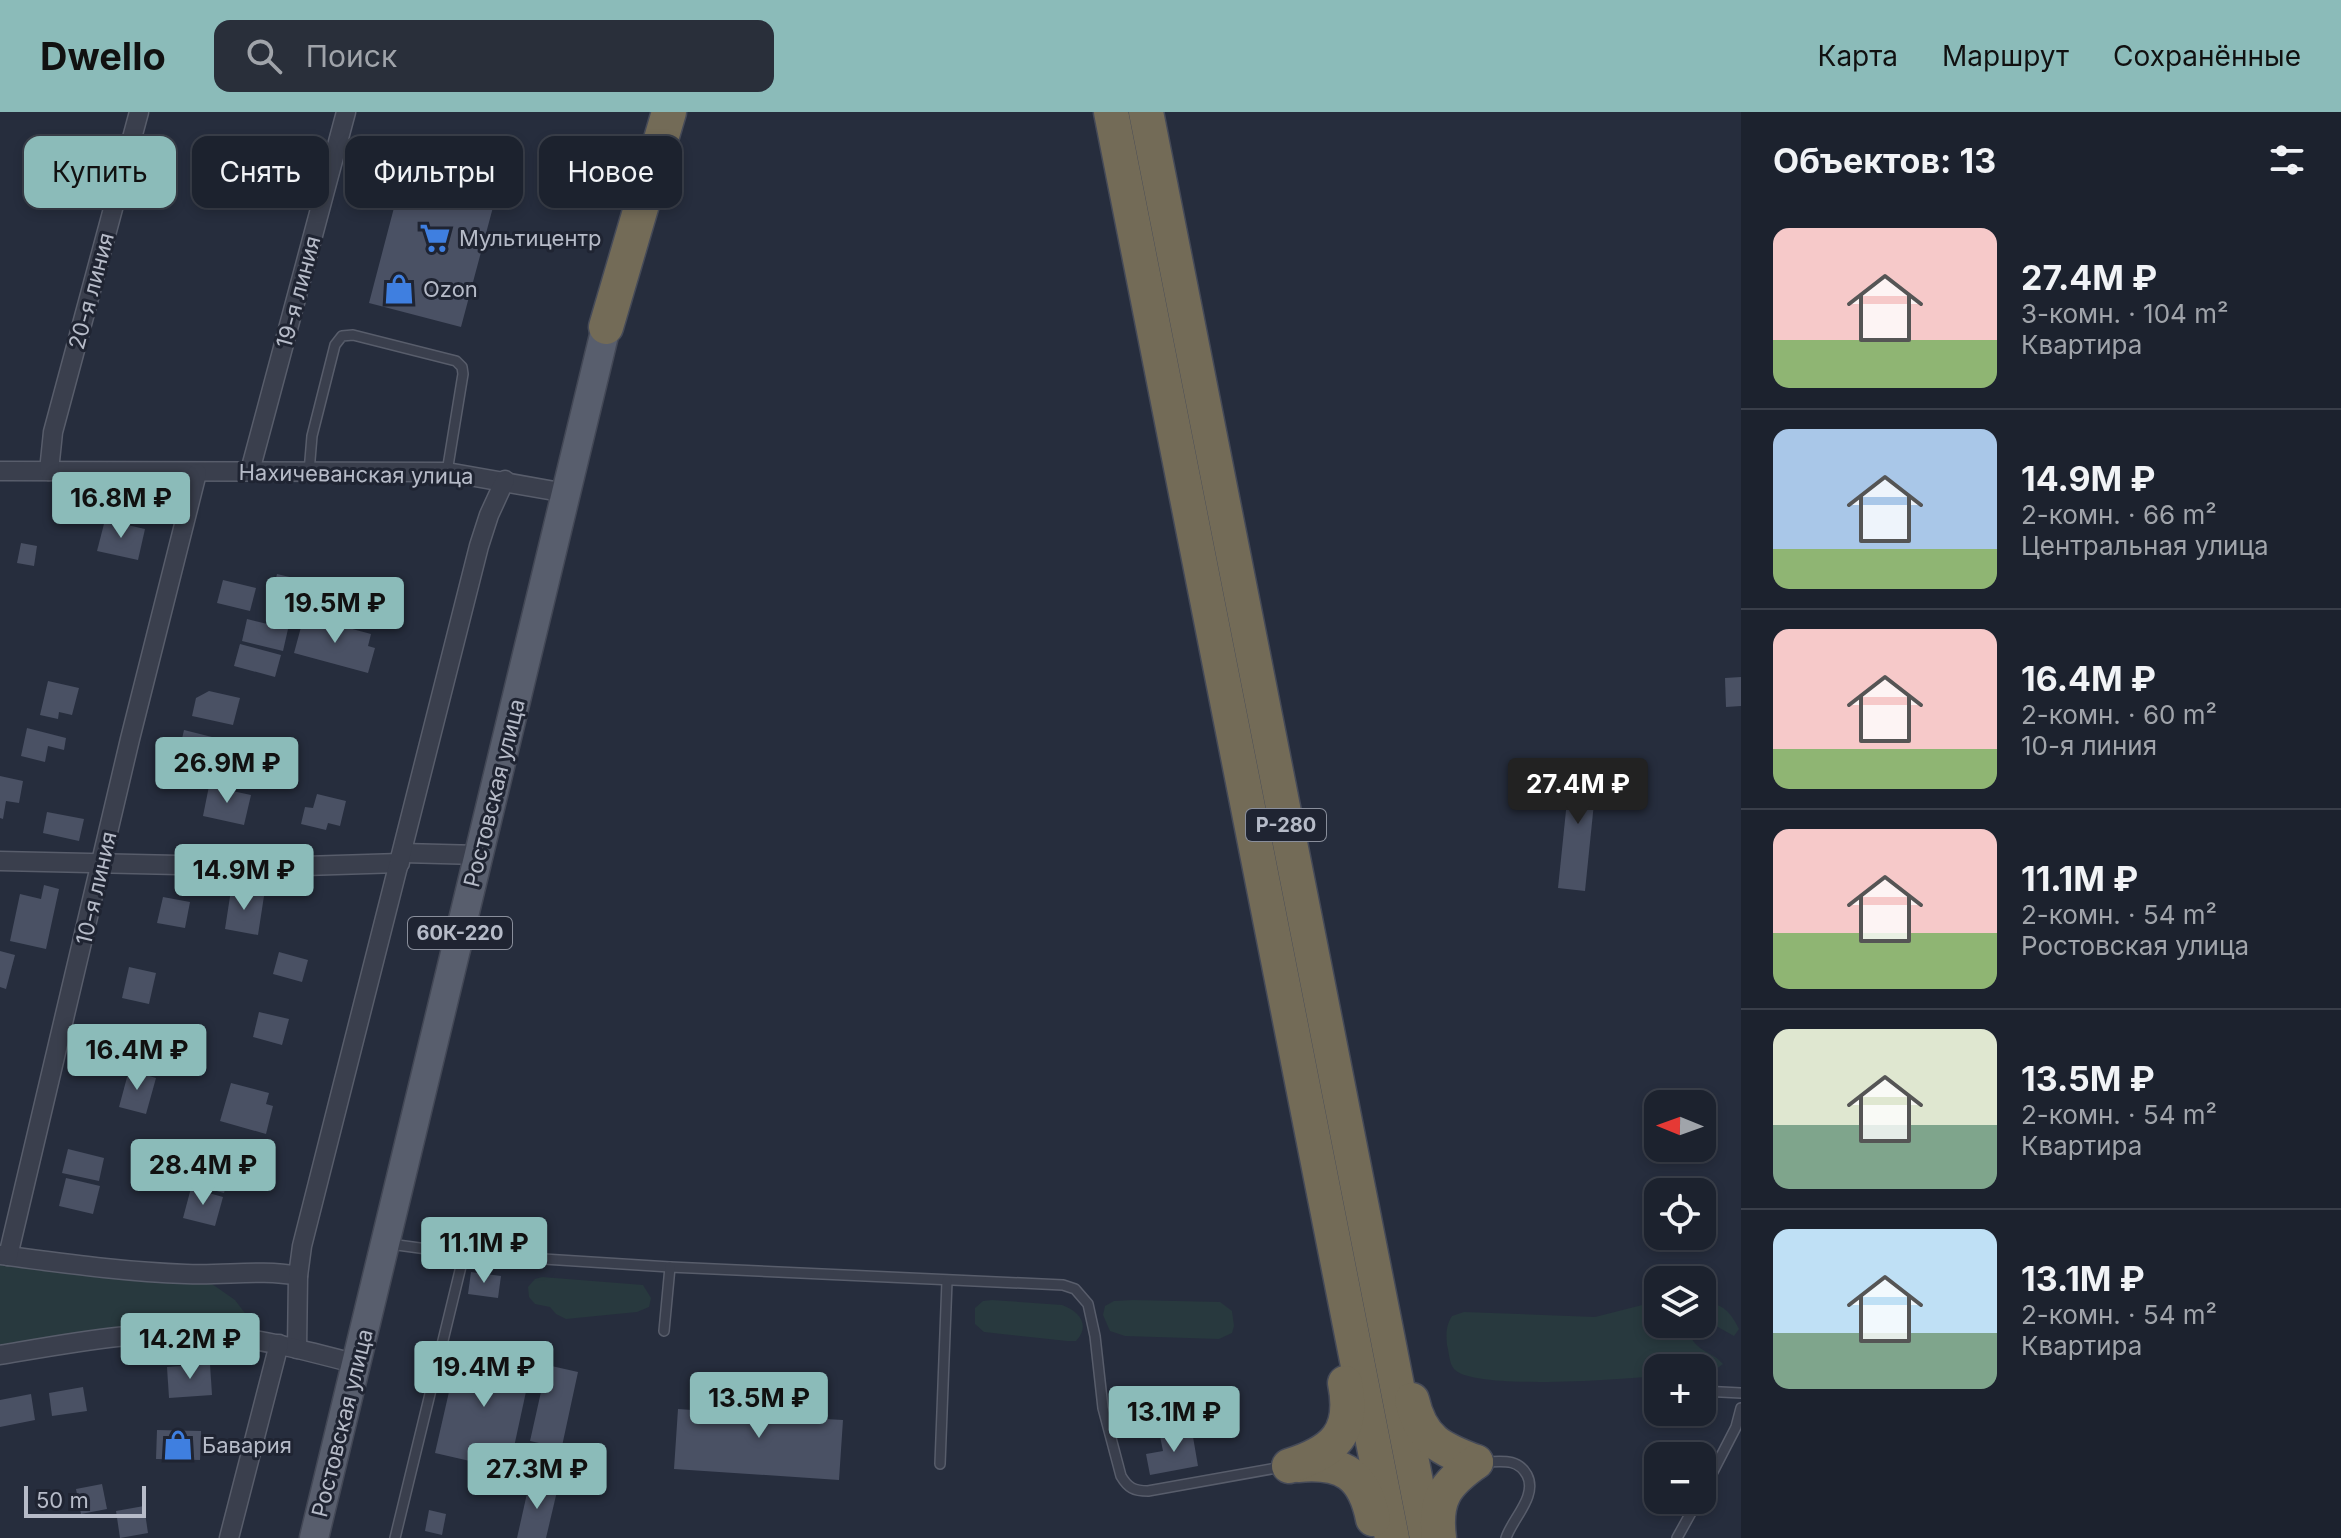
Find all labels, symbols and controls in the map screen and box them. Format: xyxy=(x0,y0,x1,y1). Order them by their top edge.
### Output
search box xyxy=(214,20,774,92)
text: Dwello xyxy=(40,33,166,79)
icon: search xyxy=(242,34,286,78)
text: Поиск xyxy=(306,38,397,74)
text: Карта xyxy=(1818,39,1898,73)
text: Маршрут xyxy=(1942,39,2069,73)
text: Сохранённые xyxy=(2113,39,2301,73)
chip: Купить xyxy=(24,136,176,208)
chip: Снять xyxy=(192,136,329,208)
chip: Фильтры xyxy=(345,136,523,208)
chip: Новое xyxy=(539,136,682,208)
icon: filters xyxy=(2265,138,2309,182)
text: Объектов: 13 xyxy=(1773,140,1996,181)
supermarket icon: Мультицентр xyxy=(418,221,452,255)
place label: Мультицентр xyxy=(459,225,602,251)
street label: 20-я линия xyxy=(63,230,119,352)
street label: 19-я линия xyxy=(271,233,325,351)
text: 27.4M ₽ xyxy=(2021,257,2157,298)
icon: home xyxy=(1837,260,1933,356)
shop icon: Ozon xyxy=(382,272,416,306)
place label: Ozon xyxy=(423,276,478,302)
text: 3-комн. · 104 m² xyxy=(2021,298,2228,329)
text: Квартира xyxy=(2021,329,2142,360)
text: 14.9M ₽ xyxy=(2021,458,2155,499)
street label: Нахичеванская улица xyxy=(238,459,474,489)
icon: home xyxy=(1837,461,1933,557)
pin: 16.8M ₽ xyxy=(47,472,195,540)
text: 16.8M ₽ xyxy=(70,482,172,513)
text: 2-комн. · 66 m² xyxy=(2021,499,2217,530)
text: Центральная улица xyxy=(2021,530,2269,561)
pin: 19.5M ₽ xyxy=(261,577,409,645)
text: 19.5M ₽ xyxy=(284,587,386,618)
text: 16.4M ₽ xyxy=(2021,658,2156,699)
icon: home xyxy=(1837,661,1933,757)
street label: Ростовская улица xyxy=(458,696,530,890)
text: 2-комн. · 60 m² xyxy=(2021,699,2217,730)
text: 10-я линия xyxy=(2021,730,2157,761)
pin: 26.9M ₽ xyxy=(153,737,301,805)
text: 26.9M ₽ xyxy=(173,747,281,778)
pin: 27.4M ₽ xyxy=(1504,758,1652,826)
text: 27.4M ₽ xyxy=(1526,768,1630,799)
road number: Р-280 xyxy=(1246,809,1326,841)
street label: 10-я линия xyxy=(70,829,122,947)
pin: 14.9M ₽ xyxy=(170,844,318,912)
text: 14.9M ₽ xyxy=(193,854,295,885)
text: 11.1M ₽ xyxy=(2021,858,2138,899)
icon: home xyxy=(1837,861,1933,957)
text: 2-комн. · 54 m² xyxy=(2021,899,2217,930)
road number: 60К-220 xyxy=(408,917,512,949)
text: Ростовская улица xyxy=(2021,930,2249,961)
pin: 16.4M ₽ xyxy=(63,1024,211,1092)
text: 16.4M ₽ xyxy=(85,1034,189,1065)
text: 13.5M ₽ xyxy=(2021,1058,2155,1099)
icon: home xyxy=(1837,1061,1933,1157)
north arrow xyxy=(1644,1090,1716,1162)
map controls xyxy=(1644,1090,1716,1514)
text: 2-комн. · 54 m² xyxy=(2021,1099,2217,1130)
text: Квартира xyxy=(2021,1130,2142,1161)
pin: 28.4M ₽ xyxy=(129,1139,277,1207)
text: 28.4M ₽ xyxy=(149,1149,257,1180)
button: locate xyxy=(1644,1178,1716,1250)
pin: 11.1M ₽ xyxy=(410,1217,558,1285)
text: 11.1M ₽ xyxy=(439,1227,529,1258)
text: 13.1M ₽ xyxy=(2021,1258,2145,1299)
icon: home xyxy=(1837,1261,1933,1357)
button: layers xyxy=(1644,1266,1716,1338)
text: 2-комн. · 54 m² xyxy=(2021,1299,2217,1330)
pin: 14.2M ₽ xyxy=(116,1313,264,1381)
text: 14.2M ₽ xyxy=(139,1323,241,1354)
street label: Ростовская улица xyxy=(306,1326,378,1520)
text: Квартира xyxy=(2021,1330,2142,1361)
pin: 19.4M ₽ xyxy=(410,1341,558,1409)
text: 19.4M ₽ xyxy=(432,1351,536,1382)
button: + xyxy=(1644,1354,1716,1426)
pin: 13.5M ₽ xyxy=(685,1372,833,1440)
text: 13.5M ₽ xyxy=(708,1382,810,1413)
pin: 13.1M ₽ xyxy=(1100,1386,1248,1454)
text: 13.1M ₽ xyxy=(1127,1396,1221,1427)
shop icon: Бавария xyxy=(161,1428,195,1462)
place label: Бавария xyxy=(202,1432,292,1458)
button: − xyxy=(1644,1442,1716,1514)
pin: 27.3M ₽ xyxy=(463,1443,611,1511)
text: 27.3M ₽ xyxy=(486,1453,588,1484)
scale bar xyxy=(24,1482,146,1518)
text: 50 m xyxy=(36,1487,89,1513)

